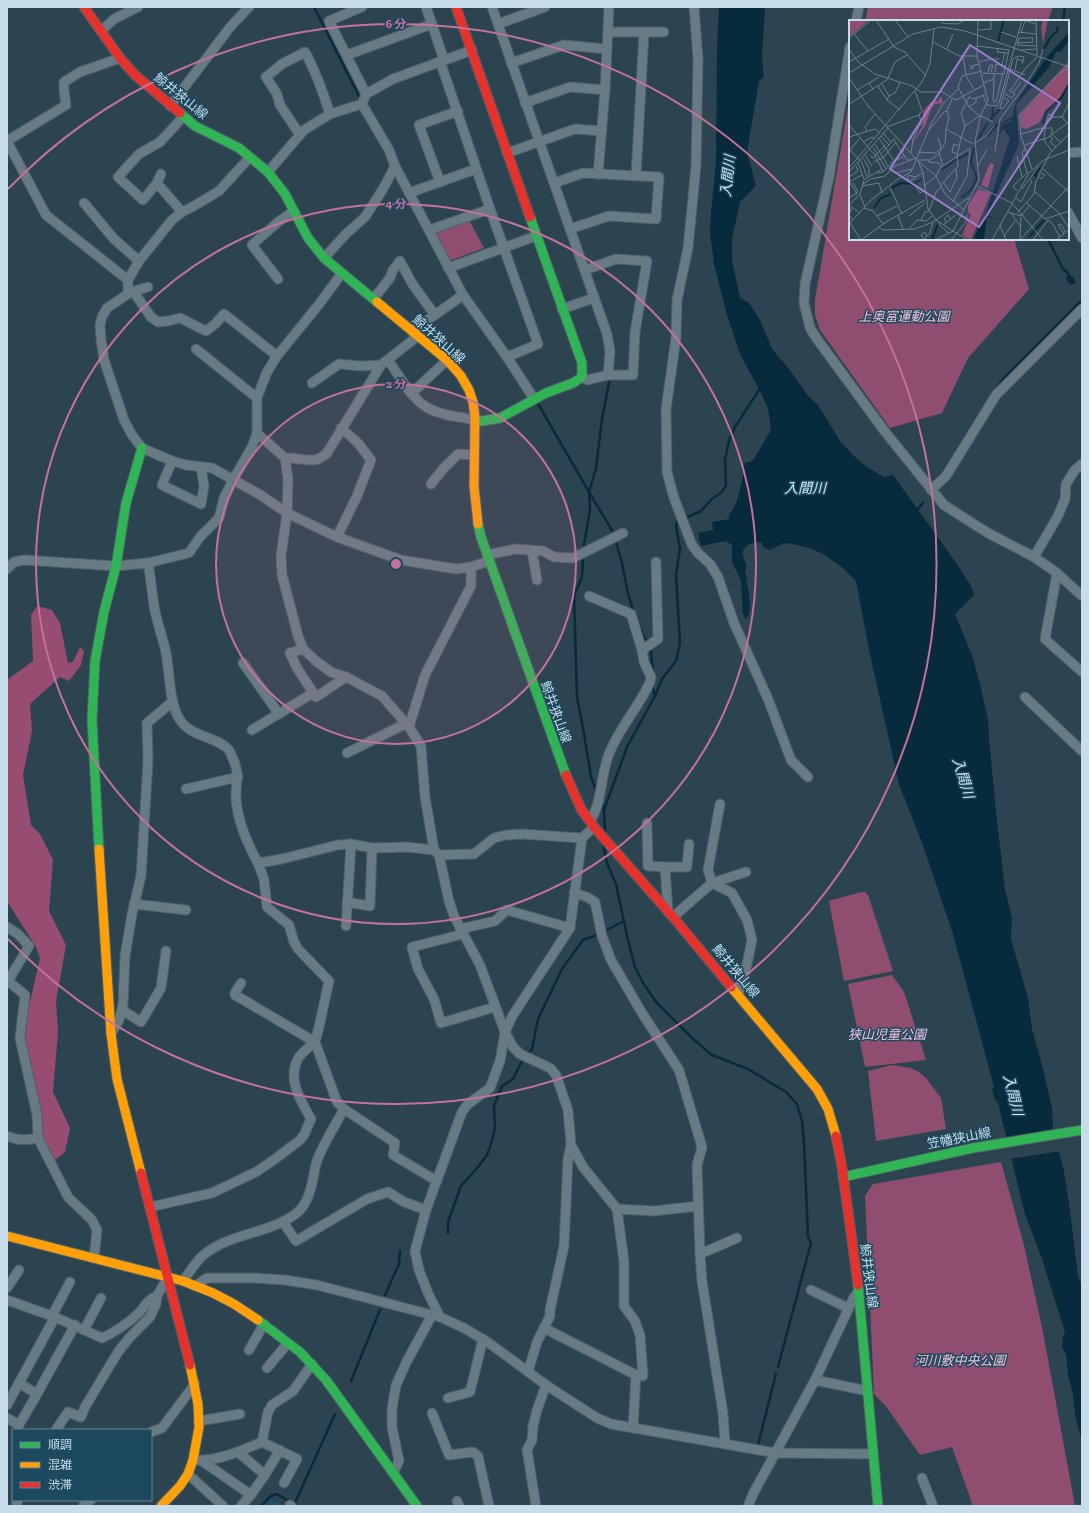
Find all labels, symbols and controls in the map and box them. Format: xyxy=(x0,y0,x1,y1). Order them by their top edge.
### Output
text: 6 分 xyxy=(386,17,406,31)
inset map xyxy=(849,20,1069,240)
street label: 鯨井狭山線 xyxy=(151,70,211,122)
water label: 入間川 xyxy=(717,152,739,198)
text: 4 分 xyxy=(385,197,407,211)
park label: 上奥富運動公園 xyxy=(858,309,951,324)
street label: 鯨井狭山線 xyxy=(410,312,468,366)
text: 2 分 xyxy=(386,377,406,391)
water label: 入間川 xyxy=(784,480,828,497)
centre of rings xyxy=(389,557,403,571)
street label: 鯨井狭山線 xyxy=(538,679,574,745)
water label: 入間川 xyxy=(949,755,978,802)
street label: 鯨井狭山線 xyxy=(709,941,763,1001)
park label: 狭山児童公園 xyxy=(848,1027,928,1042)
water label: 入間川 xyxy=(1000,1073,1027,1119)
street label: 笠幡狭山線 xyxy=(926,1124,992,1152)
street label: 鯨井狭山線 xyxy=(858,1243,880,1309)
park label: 河川敷中央公園 xyxy=(914,1353,1007,1368)
legend xyxy=(12,1429,152,1501)
text: 順調 xyxy=(48,1438,72,1452)
text: 混雑 xyxy=(48,1458,72,1472)
text: 渋滞 xyxy=(48,1478,72,1492)

